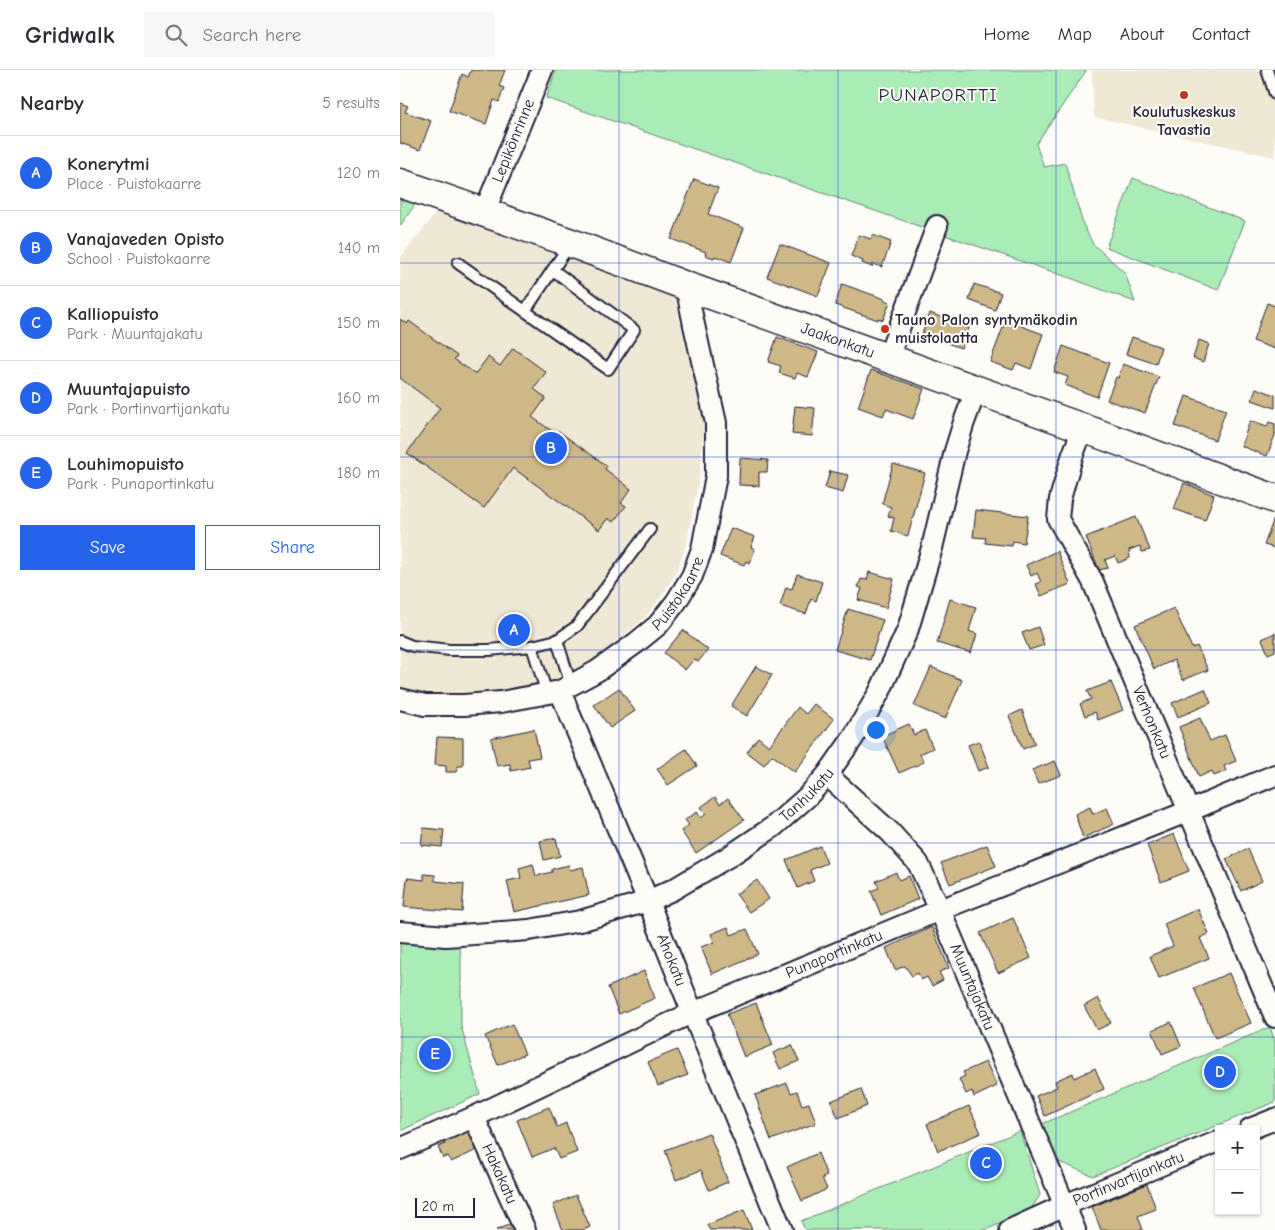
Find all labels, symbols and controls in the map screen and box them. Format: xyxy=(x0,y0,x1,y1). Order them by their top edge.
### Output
search box xyxy=(144,12,494,57)
text: Gridwalk xyxy=(25,21,114,49)
icon: search xyxy=(162,21,190,49)
text: Search here xyxy=(202,24,301,46)
text: Home xyxy=(983,24,1030,45)
text: Map xyxy=(1058,24,1092,45)
text: About xyxy=(1120,24,1164,45)
text: Contact xyxy=(1192,24,1250,45)
district label: PUNAPORTTI xyxy=(878,84,998,106)
marker: Koulutuskeskus Tavastia xyxy=(1178,89,1190,101)
text: Nearby xyxy=(20,91,84,115)
text: 5 results xyxy=(322,94,380,112)
street label: Lepikönrinne xyxy=(488,96,538,185)
place label: Koulutuskeskus Tavastia xyxy=(1132,103,1236,139)
text: Konerytmi xyxy=(67,153,150,175)
text: A xyxy=(32,164,40,182)
text: 120 m xyxy=(337,164,380,182)
text: Place · Puistokaarre xyxy=(67,175,201,193)
text: Vanajaveden Opisto xyxy=(67,228,224,250)
text: B xyxy=(31,239,41,257)
text: 140 m xyxy=(338,239,380,257)
text: School · Puistokaarre xyxy=(67,250,210,268)
text: Kalliopuisto xyxy=(67,303,159,325)
place label: Tauno Palon syntymäkodin muistolaatta xyxy=(895,311,1078,347)
text: C xyxy=(31,314,41,332)
text: 150 m xyxy=(337,314,380,332)
street label: Jaakonkatu xyxy=(798,319,877,362)
marker: Tauno Palon syntymäkodin muistolaatta xyxy=(879,323,891,335)
text: Park · Muuntajakatu xyxy=(67,325,203,343)
text: Muuntajapuisto xyxy=(67,378,190,400)
text: D xyxy=(31,389,41,407)
text: 160 m xyxy=(337,389,380,407)
text: Park · Portinvartijankatu xyxy=(67,400,230,418)
pin: B xyxy=(535,429,567,467)
text: Louhimopuisto xyxy=(67,453,184,475)
text: E xyxy=(31,464,41,482)
text: 180 m xyxy=(337,464,380,482)
text: Park · Punaportinkatu xyxy=(67,475,214,493)
button: Save xyxy=(20,525,195,570)
button: Share xyxy=(205,525,380,570)
street label: Puistokaarre xyxy=(649,554,707,635)
pin: A xyxy=(498,611,530,649)
street label: Verhonkatu xyxy=(1129,684,1175,761)
your location xyxy=(863,717,889,743)
street label: Tanhukatu xyxy=(776,765,838,826)
street label: Punaportinkatu xyxy=(783,926,885,982)
street label: Ahokatu xyxy=(653,931,690,989)
street label: Muuntajakatu xyxy=(946,941,998,1032)
pin: E xyxy=(419,1035,451,1073)
pin: D xyxy=(1204,1053,1236,1091)
map controls xyxy=(1215,1125,1260,1215)
button: + xyxy=(1215,1125,1260,1170)
street label: Hakakatu xyxy=(478,1141,521,1206)
pin: C xyxy=(970,1144,1002,1182)
street label: Portinvartijankatu xyxy=(1070,1148,1187,1210)
button: − xyxy=(1215,1170,1260,1215)
scale bar xyxy=(415,1195,475,1218)
text: 20 m xyxy=(422,1198,454,1215)

